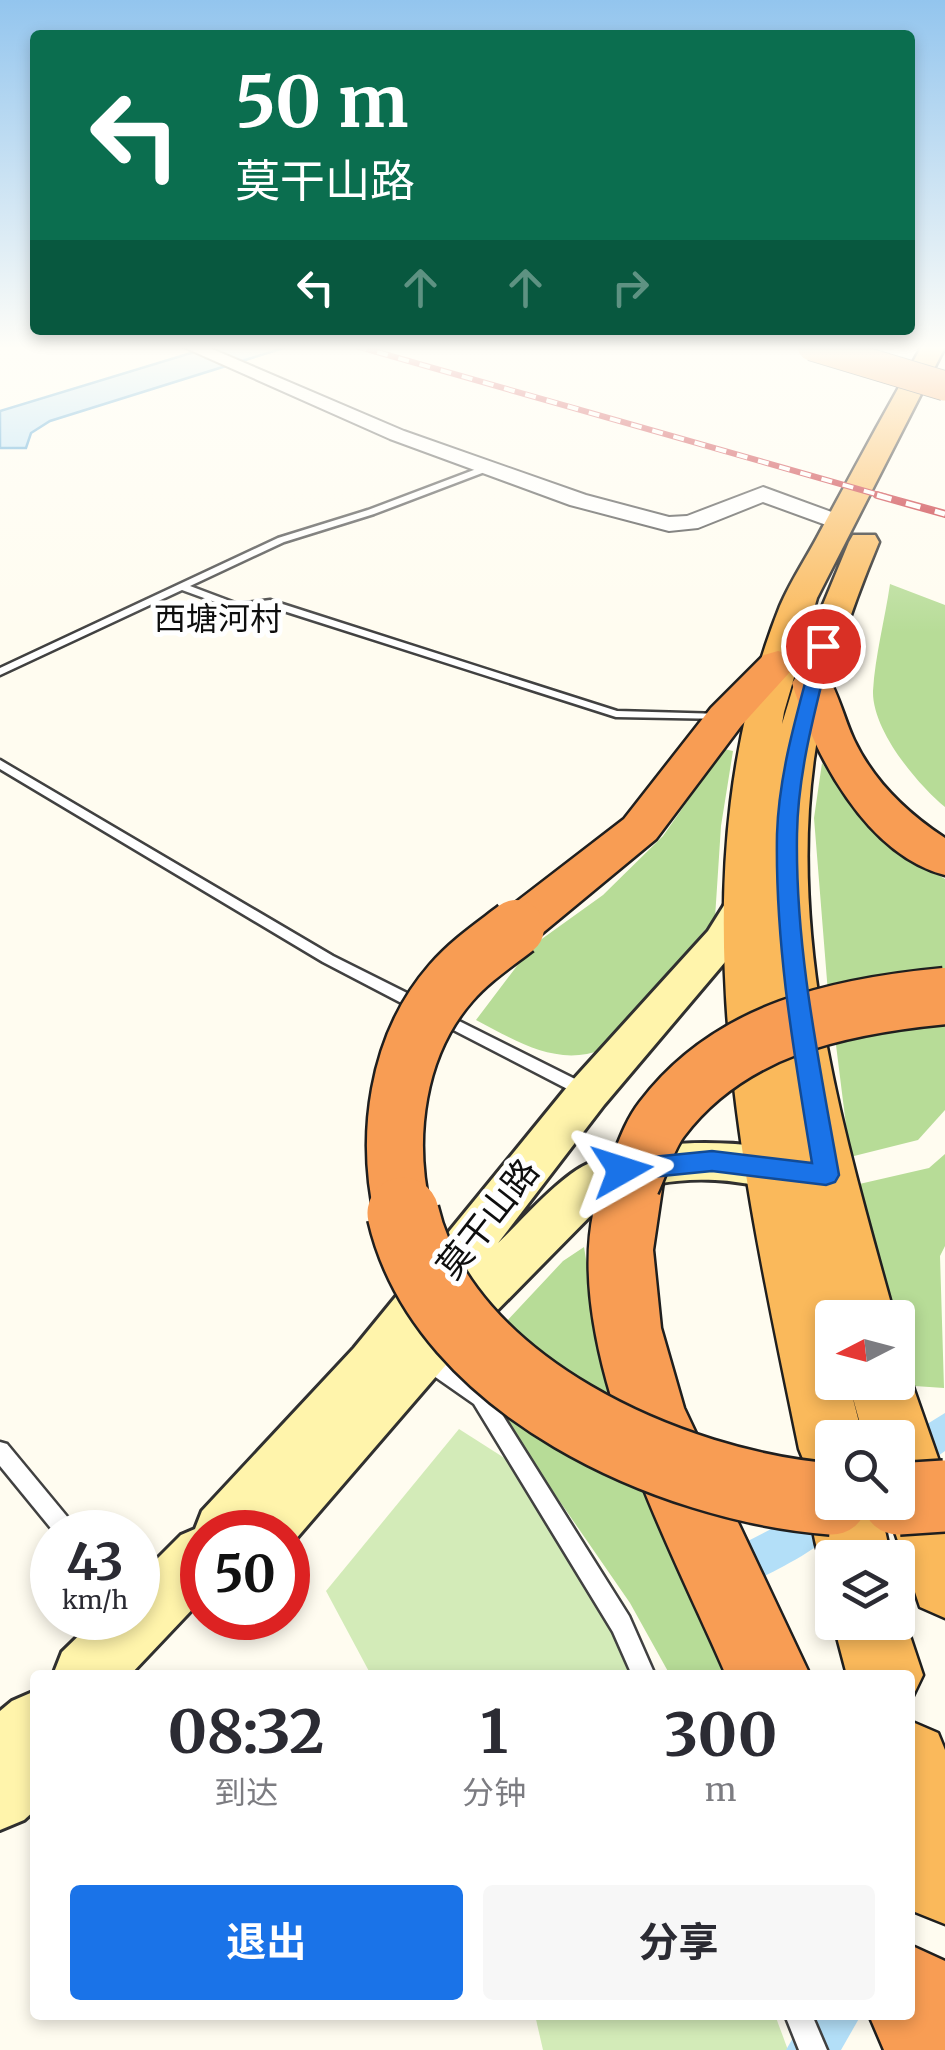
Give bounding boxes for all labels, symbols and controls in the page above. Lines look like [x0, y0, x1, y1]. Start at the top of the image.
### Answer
text: 50 m [235, 58, 408, 146]
icon: left [70, 70, 200, 200]
text: 莫干山路 [235, 153, 415, 209]
icon: left [288, 260, 343, 315]
icon: ahead [393, 260, 448, 315]
icon: ahead [498, 260, 553, 315]
icon: right [603, 260, 658, 315]
district label: 西塘河村 [154, 599, 282, 639]
pin [781, 604, 866, 689]
icon: arrive [796, 619, 851, 674]
position arrow [570, 1118, 674, 1222]
street label: 莫干山路 [428, 1150, 548, 1288]
north arrow [815, 1300, 915, 1400]
map controls [815, 1300, 915, 1640]
button: search [815, 1420, 915, 1520]
speed limit sign: 50 [180, 1510, 310, 1640]
text: 43 [66, 1531, 124, 1594]
button: layers [815, 1540, 915, 1640]
text: km/h [62, 1584, 128, 1616]
text: 08:32 [168, 1694, 325, 1769]
text: 1 [480, 1694, 508, 1769]
text: 300 [664, 1697, 777, 1772]
text: m [705, 1770, 737, 1810]
text: 到达 [214, 1773, 278, 1813]
text: 分钟 [462, 1773, 526, 1813]
button: 退出 [70, 1885, 463, 2000]
button: 分享 [483, 1885, 875, 2000]

